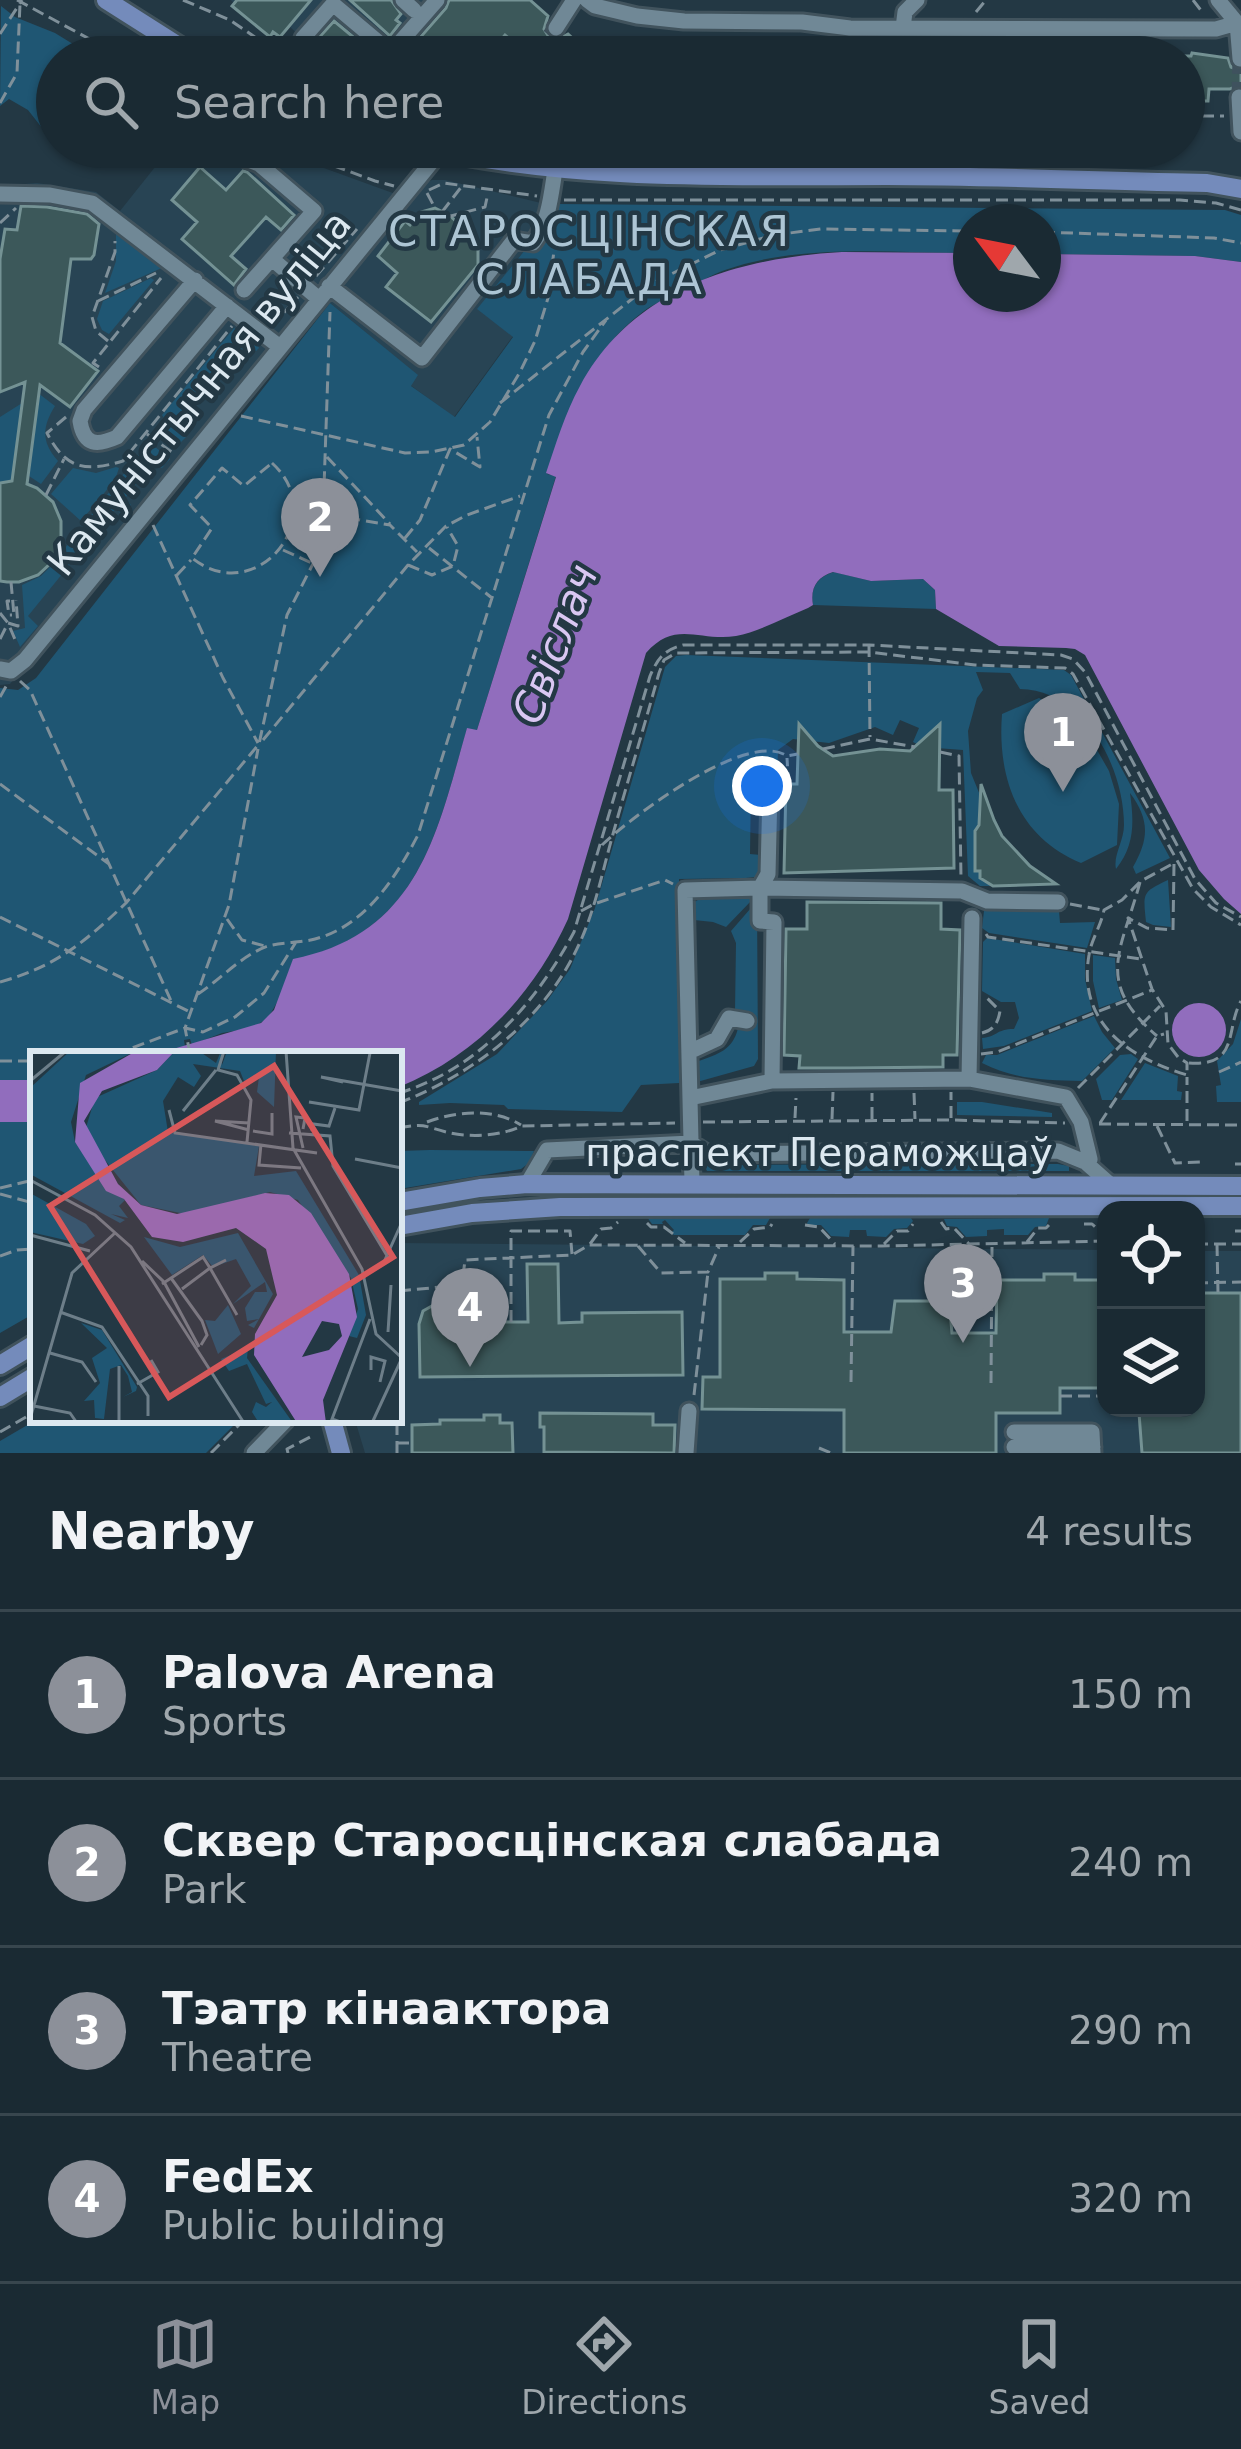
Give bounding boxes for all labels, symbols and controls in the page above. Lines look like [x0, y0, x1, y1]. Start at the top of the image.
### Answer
search box [36, 36, 1205, 168]
icon: search [78, 69, 144, 135]
text: Search here [174, 76, 444, 129]
street label: Камуністычная вуліца [38, 202, 360, 584]
north arrow [953, 204, 1061, 312]
district label: СТАРОСЦІНСКАЯ СЛАБАДА [388, 207, 792, 304]
pin: 2 [281, 478, 359, 577]
water label: Свіслач [502, 558, 608, 730]
pin: 1 [1024, 693, 1102, 792]
your location [732, 756, 792, 816]
inset map [30, 1051, 402, 1423]
street label: праспект Пераможцаў [585, 1130, 1053, 1175]
map controls [1097, 1201, 1205, 1417]
button: locate [1097, 1201, 1205, 1309]
pin: 3 [924, 1244, 1002, 1343]
pin: 4 [431, 1268, 509, 1367]
button: layers [1097, 1309, 1205, 1417]
text: Nearby [48, 1502, 255, 1561]
text: 4 results [1025, 1509, 1193, 1554]
text: Palova Arena [162, 1646, 496, 1699]
text: 1 [73, 1672, 101, 1717]
text: 150 m [1068, 1672, 1193, 1717]
text: Sports [162, 1699, 287, 1744]
text: Сквер Старосцінская слабада [162, 1814, 942, 1867]
text: 2 [73, 1840, 101, 1885]
text: 240 m [1068, 1840, 1193, 1885]
text: Park [162, 1867, 246, 1912]
text: Тэатр кінаактора [162, 1982, 612, 2035]
text: 3 [73, 2008, 101, 2053]
text: 290 m [1068, 2008, 1193, 2053]
text: Theatre [162, 2035, 313, 2080]
text: FedEx [162, 2150, 313, 2203]
text: 4 [73, 2176, 101, 2221]
text: 320 m [1068, 2176, 1193, 2221]
text: Public building [162, 2203, 446, 2248]
tab: Map [151, 2311, 220, 2422]
tab: Directions [521, 2311, 687, 2422]
tab: Saved [989, 2311, 1090, 2422]

